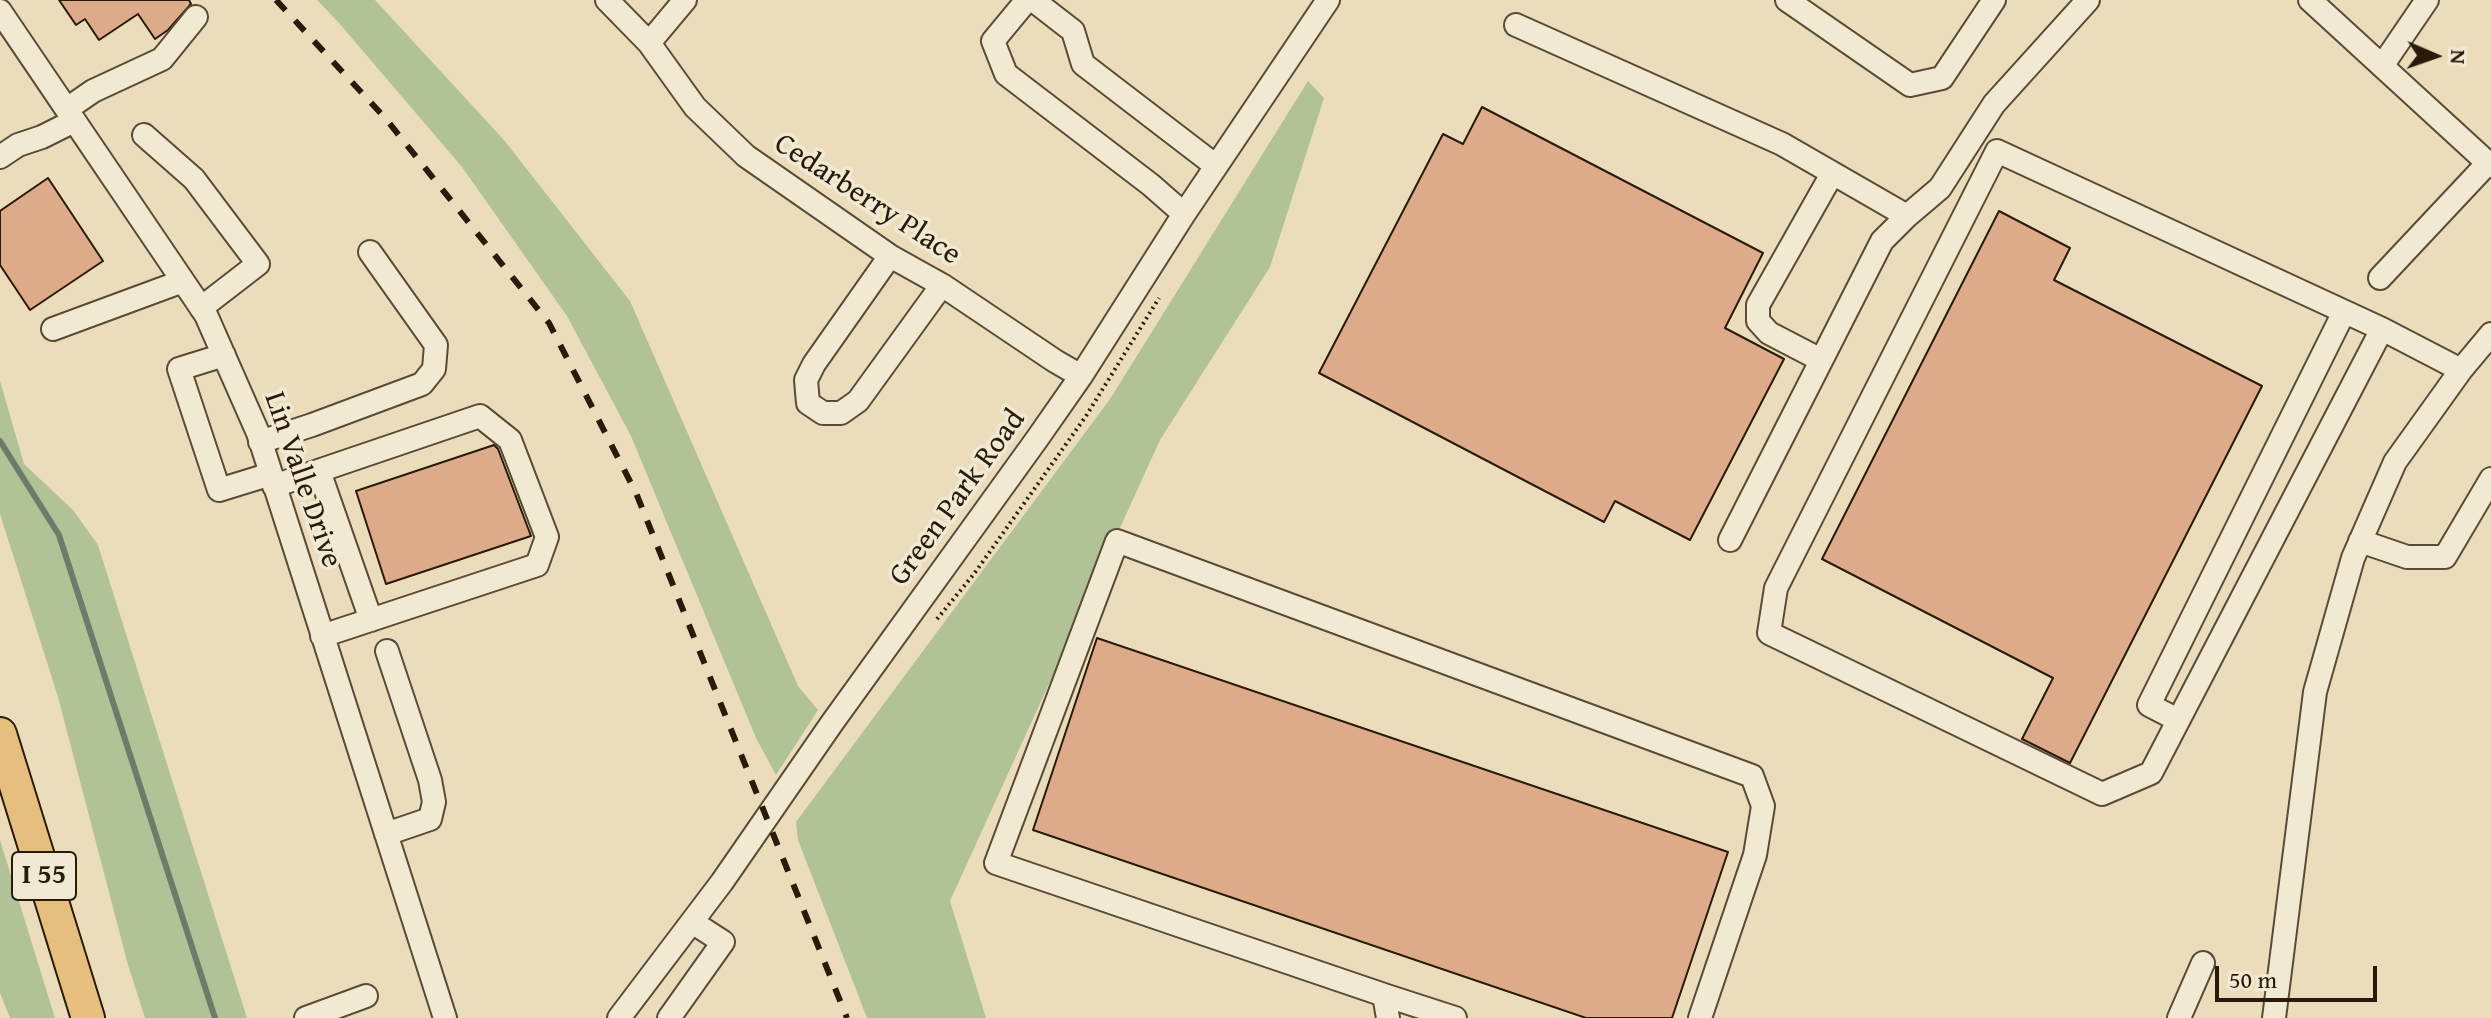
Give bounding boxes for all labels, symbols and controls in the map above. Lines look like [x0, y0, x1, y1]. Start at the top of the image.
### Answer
north arrow [2395, 16, 2475, 96]
text: N [2443, 49, 2475, 65]
street label: Cedarberry Place [767, 126, 967, 274]
street label: Lin Valle Drive [255, 387, 349, 573]
street label: Green Park Road [882, 403, 1034, 593]
road number: I 55 [12, 852, 76, 900]
scale bar [2219, 950, 2381, 1000]
text: 50 m [2229, 962, 2277, 997]

